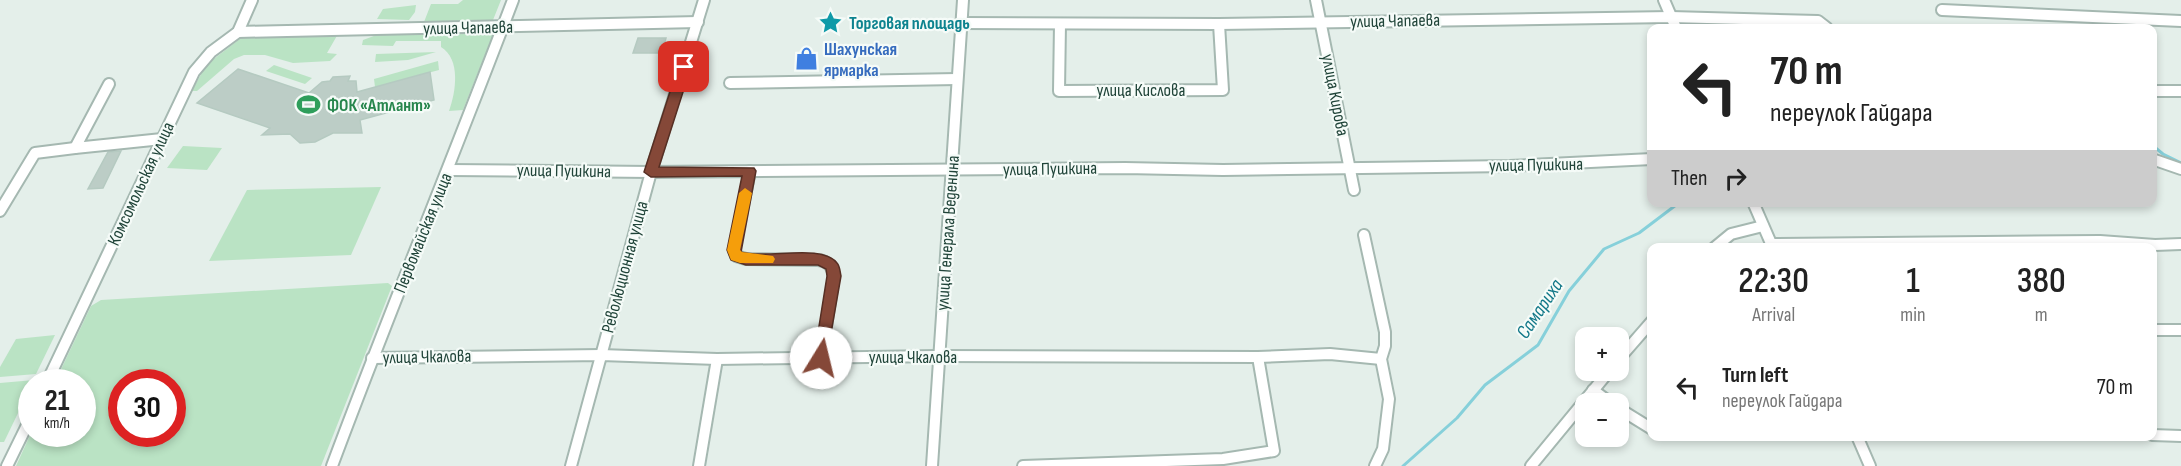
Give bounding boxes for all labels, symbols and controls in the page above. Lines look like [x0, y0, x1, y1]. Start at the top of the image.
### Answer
place icon: Торговая площадь [818, 10, 844, 36]
street label: улица Чапаева [1350, 10, 1440, 32]
place label: Торговая площадь [849, 13, 970, 34]
street label: улица Чапаева [423, 17, 513, 39]
place label: Шахунская ярмарка [824, 39, 897, 81]
pin [658, 41, 709, 92]
shop icon: Шахунская ярмарка [793, 46, 819, 72]
text: 70 m [1770, 46, 1843, 97]
icon: left [1671, 48, 1749, 126]
icon: arrive [667, 50, 700, 83]
street label: улица Кирова [1317, 52, 1353, 138]
street label: улица Кислова [1096, 80, 1186, 101]
sports icon: ФОК «Атлант» [296, 92, 322, 118]
place label: ФОК «Атлант» [327, 95, 431, 116]
text: переулок Гайдара [1770, 97, 1933, 129]
street label: Комсомольская улица [103, 119, 179, 249]
street label: улица Пушкина [1489, 154, 1583, 176]
street label: улица Генерала Веденина [932, 155, 964, 311]
street label: улица Пушкина [1003, 158, 1097, 180]
street label: улица Пушкина [517, 160, 611, 182]
icon: right [1719, 162, 1752, 195]
text: Then [1671, 165, 1707, 192]
street label: Первомайская улица [389, 170, 457, 296]
street label: Революционная улица [597, 199, 653, 335]
text: 22:30 [1738, 260, 1809, 303]
text: 1 [1906, 260, 1920, 303]
text: 380 [2017, 260, 2066, 303]
water label: Самариха [1511, 275, 1569, 343]
text: Arrival [1752, 303, 1795, 327]
text: min [1900, 303, 1925, 327]
text: m [2035, 303, 2048, 327]
position arrow [789, 326, 853, 390]
map controls [1575, 327, 1629, 447]
button: + [1575, 327, 1629, 381]
street label: улица Чкалова [383, 346, 472, 368]
street label: улица Чкалова [869, 347, 957, 368]
text: Turn left [1722, 362, 1788, 389]
speed limit sign: 30 [108, 369, 186, 447]
icon: left [1671, 371, 1704, 404]
text: 70 m [2097, 374, 2133, 401]
text: 21 [45, 383, 69, 419]
text: переулок Гайдара [1722, 389, 1843, 413]
button: − [1575, 393, 1629, 447]
text: km/h [44, 414, 70, 433]

